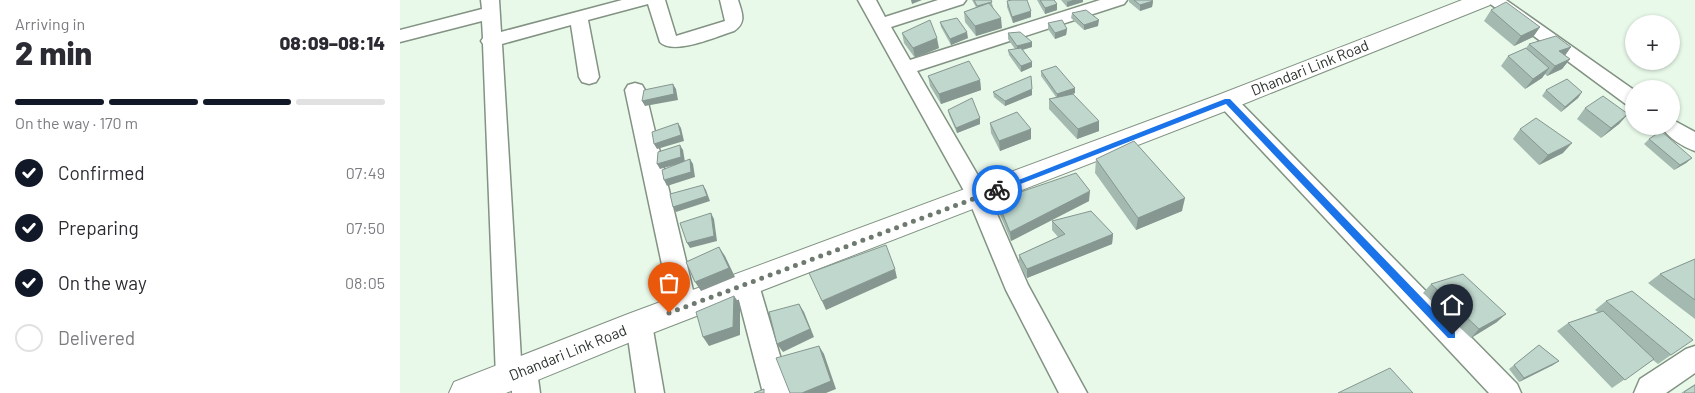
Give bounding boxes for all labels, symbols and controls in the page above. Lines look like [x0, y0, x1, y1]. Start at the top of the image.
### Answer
text: Arriving in [15, 14, 85, 33]
map controls [1625, 15, 1680, 135]
button: + [1625, 15, 1680, 70]
text: 08:09–08:14 [279, 31, 385, 54]
text: 2 min [15, 33, 92, 71]
street label: Dhandari Link Road [1248, 35, 1371, 99]
button: − [1625, 80, 1680, 135]
text: On the way · 170 m [15, 113, 138, 132]
icon: check [15, 159, 43, 187]
text: Confirmed [58, 161, 145, 184]
text: 07:49 [346, 163, 385, 182]
courier [972, 165, 1022, 215]
icon: bike [983, 176, 1011, 204]
icon: check [15, 214, 43, 242]
text: Preparing [58, 216, 139, 239]
text: 07:50 [346, 218, 385, 237]
pin [648, 262, 690, 313]
icon: check [15, 269, 43, 297]
icon: bag [655, 269, 683, 297]
text: On the way [58, 271, 147, 294]
text: 08:05 [345, 273, 385, 292]
pin [1431, 284, 1473, 335]
icon: home [1438, 291, 1466, 319]
street label: Dhandari Link Road [506, 320, 629, 384]
text: Delivered [58, 326, 135, 349]

